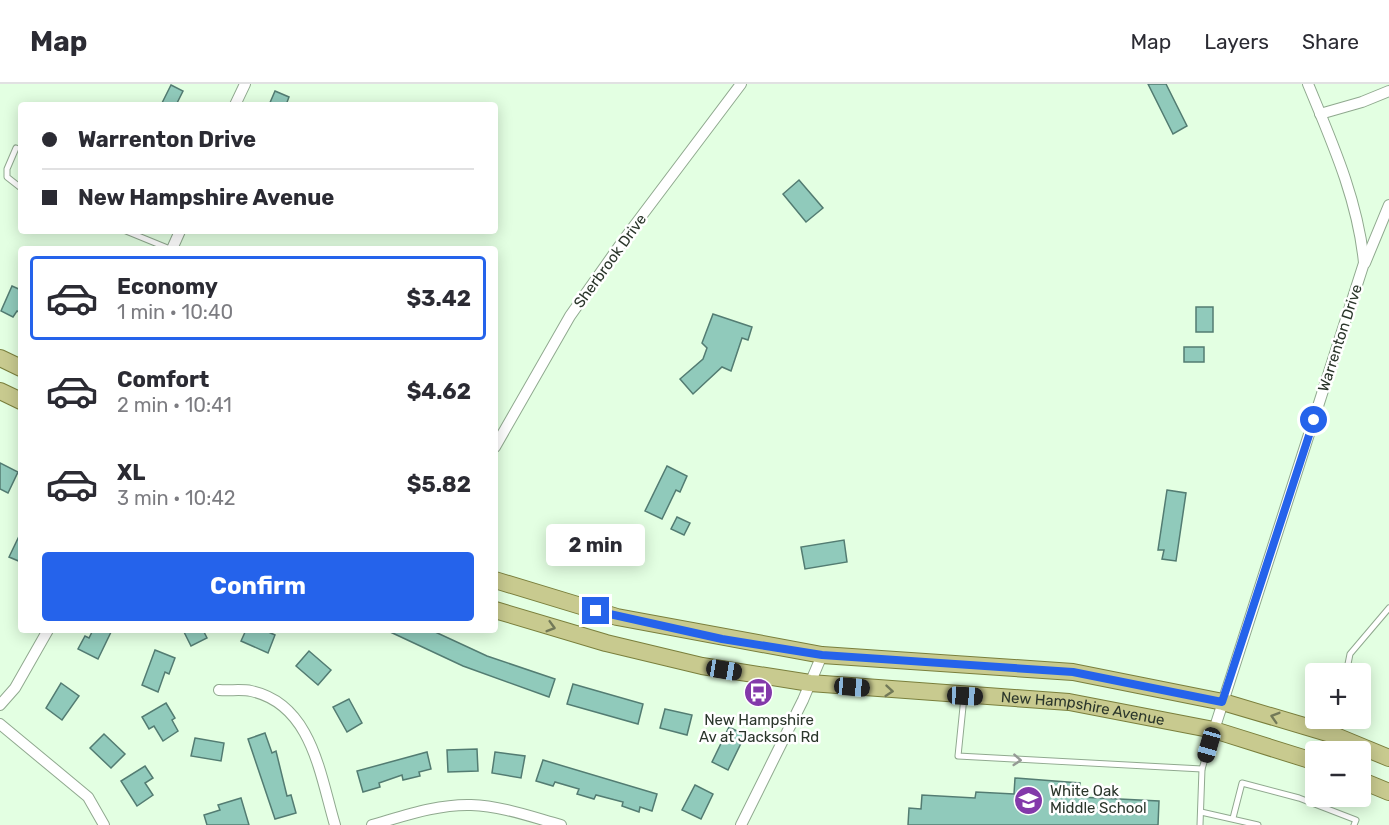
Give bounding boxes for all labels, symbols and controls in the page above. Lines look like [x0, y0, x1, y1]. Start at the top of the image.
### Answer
text: Map [30, 25, 87, 58]
text: Map [1130, 29, 1171, 54]
text: Layers [1204, 29, 1269, 54]
text: Share [1302, 29, 1359, 54]
text: Warrenton Drive [78, 126, 256, 153]
text: New Hampshire Avenue [78, 184, 334, 211]
street label: Sherbrook Drive [570, 211, 650, 311]
icon: car [45, 271, 99, 325]
text: Economy [117, 273, 218, 300]
street label: Warrenton Drive [1314, 282, 1366, 394]
text: $3.42 [406, 285, 471, 312]
text: 1 min · 10:40 [117, 300, 233, 324]
icon: car [45, 364, 99, 418]
text: Comfort [117, 366, 209, 393]
text: $4.62 [407, 378, 471, 405]
text: 2 min · 10:41 [117, 393, 232, 417]
route start [1300, 406, 1327, 433]
icon: car [45, 457, 99, 511]
text: XL [117, 459, 145, 486]
text: $5.82 [407, 471, 471, 498]
text: 3 min · 10:42 [117, 486, 236, 510]
callout: 2 min [546, 524, 646, 566]
text: 2 min [568, 533, 623, 557]
button: Confirm [42, 552, 474, 621]
route end [582, 597, 609, 624]
one-way arrow [545, 620, 556, 632]
car [705, 658, 743, 682]
map controls [1305, 663, 1371, 807]
button: + [1305, 663, 1371, 729]
car [833, 676, 871, 698]
bus stop icon: New Hampshire Av at Jackson Rd [743, 677, 775, 709]
one-way arrow [885, 684, 894, 697]
car [947, 686, 983, 706]
street label: New Hampshire Avenue [1000, 688, 1166, 729]
place label: New Hampshire Av at Jackson Rd [699, 711, 819, 746]
one-way arrow [1270, 712, 1280, 725]
car [1195, 725, 1223, 765]
button: − [1305, 741, 1371, 807]
one-way arrow [1012, 753, 1021, 766]
place label: White Oak Middle School [1050, 782, 1147, 817]
school or university icon: White Oak Middle School [1013, 784, 1045, 816]

